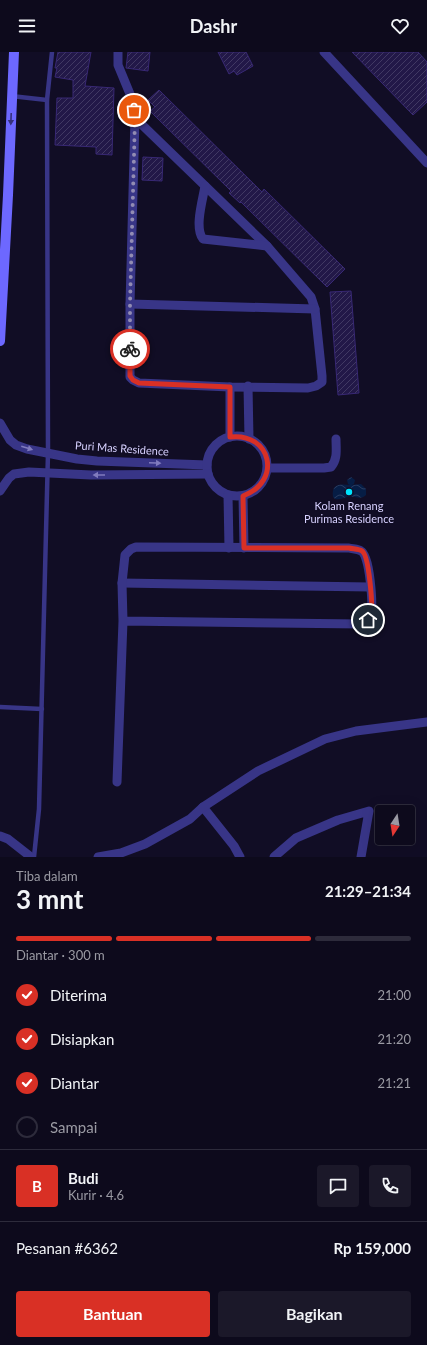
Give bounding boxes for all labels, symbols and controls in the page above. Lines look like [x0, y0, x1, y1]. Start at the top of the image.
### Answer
icon: menu [16, 15, 38, 37]
text: Dashr [190, 15, 237, 37]
icon: heart [389, 15, 411, 37]
pin [117, 93, 151, 127]
icon: bag [123, 99, 145, 121]
one-way arrow [7, 113, 14, 125]
courier [110, 329, 150, 369]
icon: bike [119, 338, 141, 360]
street label: Puri Mas Residence [75, 438, 170, 458]
one-way arrow [21, 445, 33, 451]
one-way arrow [149, 460, 162, 466]
one-way arrow [92, 472, 105, 478]
marker: Kolam Renang Purimas Residence [344, 487, 354, 497]
place label: Kolam Renang Purimas Residence [304, 499, 394, 525]
pin [351, 603, 385, 637]
icon: home [357, 609, 379, 631]
north arrow [375, 805, 415, 845]
map controls [375, 805, 415, 845]
text: Tiba dalam [16, 868, 78, 884]
text: 21:29–21:34 [325, 882, 411, 900]
text: 3 mnt [16, 883, 83, 915]
text: Diantar · 300 m [16, 947, 105, 963]
icon: check [16, 984, 38, 1006]
text: Diterima [50, 986, 107, 1004]
text: 21:00 [378, 987, 411, 1003]
icon: check [16, 1028, 38, 1050]
text: Disiapkan [50, 1030, 114, 1048]
text: 21:20 [378, 1031, 411, 1047]
icon: check [16, 1072, 38, 1094]
text: Diantar [50, 1074, 99, 1092]
text: 21:21 [378, 1075, 411, 1091]
text: Sampai [50, 1118, 97, 1136]
button: chat [317, 1165, 359, 1207]
button: phone [369, 1165, 411, 1207]
text: Budi [68, 1169, 99, 1187]
text: B [32, 1177, 42, 1195]
text: Kurir · 4.6 [68, 1187, 124, 1203]
text: Pesanan #6362 [16, 1239, 118, 1257]
text: Rp 159,000 [334, 1239, 411, 1257]
button: Bantuan [16, 1291, 210, 1337]
button: Bagikan [218, 1291, 411, 1337]

